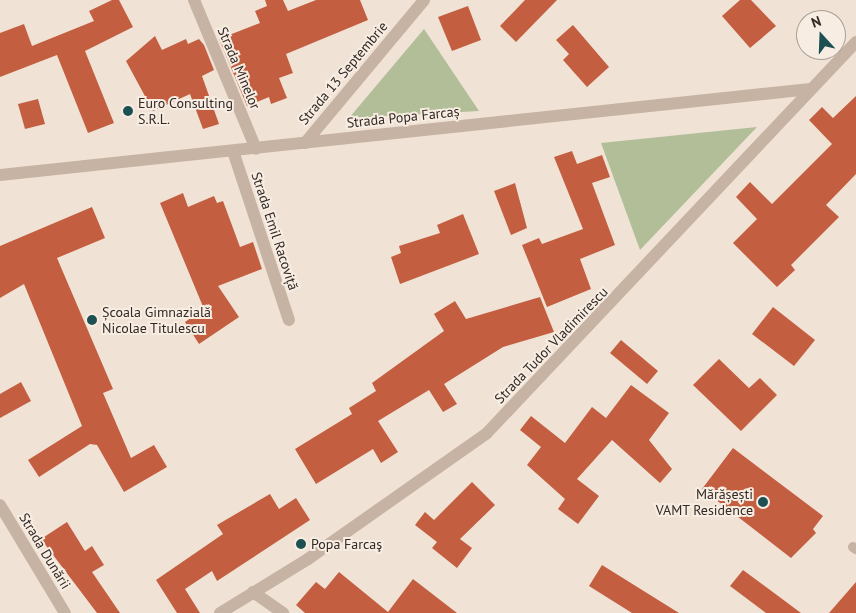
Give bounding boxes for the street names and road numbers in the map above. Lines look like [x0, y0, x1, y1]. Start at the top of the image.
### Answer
street label: Strada 13 Septembrie [295, 18, 391, 128]
street label: Strada Minelor [214, 24, 264, 112]
street label: Strada Popa Farcaș [346, 103, 460, 131]
street label: Strada Emil Racoviță [248, 170, 302, 292]
street label: Strada Tudor Vladimirescu [491, 283, 611, 407]
street label: Strada Dunării [16, 510, 74, 592]

